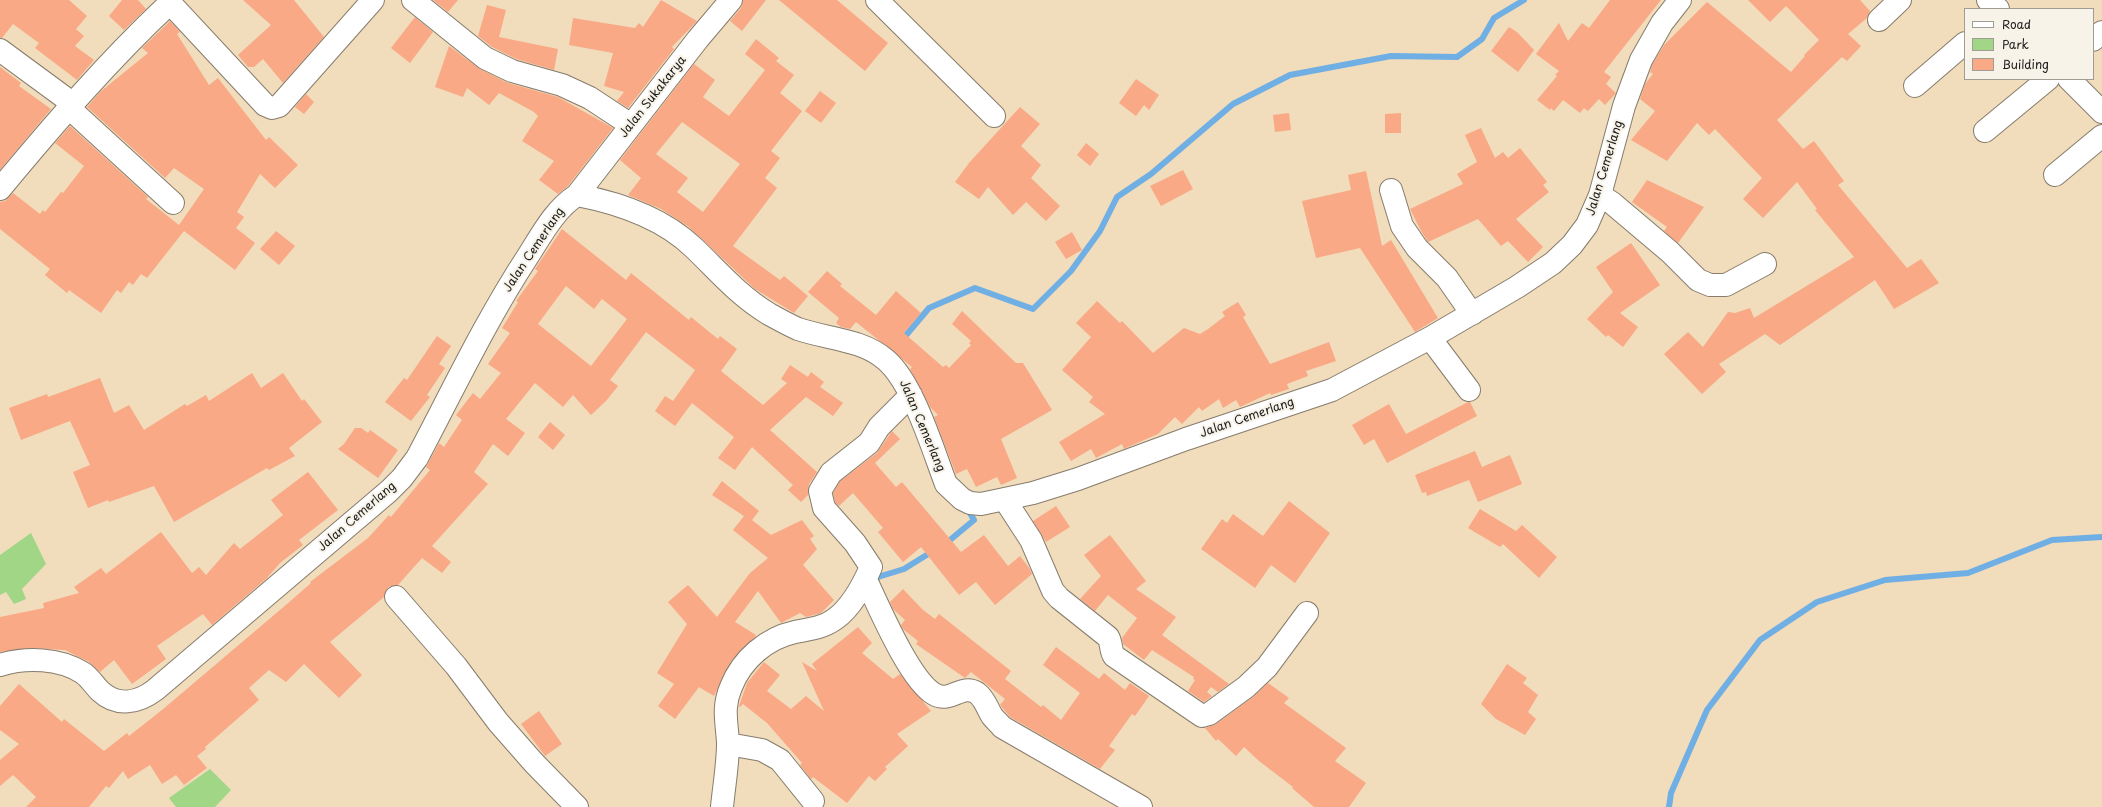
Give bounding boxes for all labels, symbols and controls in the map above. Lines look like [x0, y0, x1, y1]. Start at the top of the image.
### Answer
legend [1964, 8, 2094, 80]
text: Road [2002, 15, 2031, 33]
text: Park [2002, 35, 2029, 53]
street label: Jalan Sukakarya [617, 53, 689, 141]
text: Building [2002, 55, 2049, 73]
street label: Jalan Cemerlang [1584, 119, 1626, 217]
street label: Jalan Cemerlang [500, 205, 568, 295]
street label: Jalan Cemerlang [896, 378, 948, 474]
street label: Jalan Cemerlang [1198, 395, 1296, 441]
street label: Jalan Cemerlang [315, 479, 399, 555]

